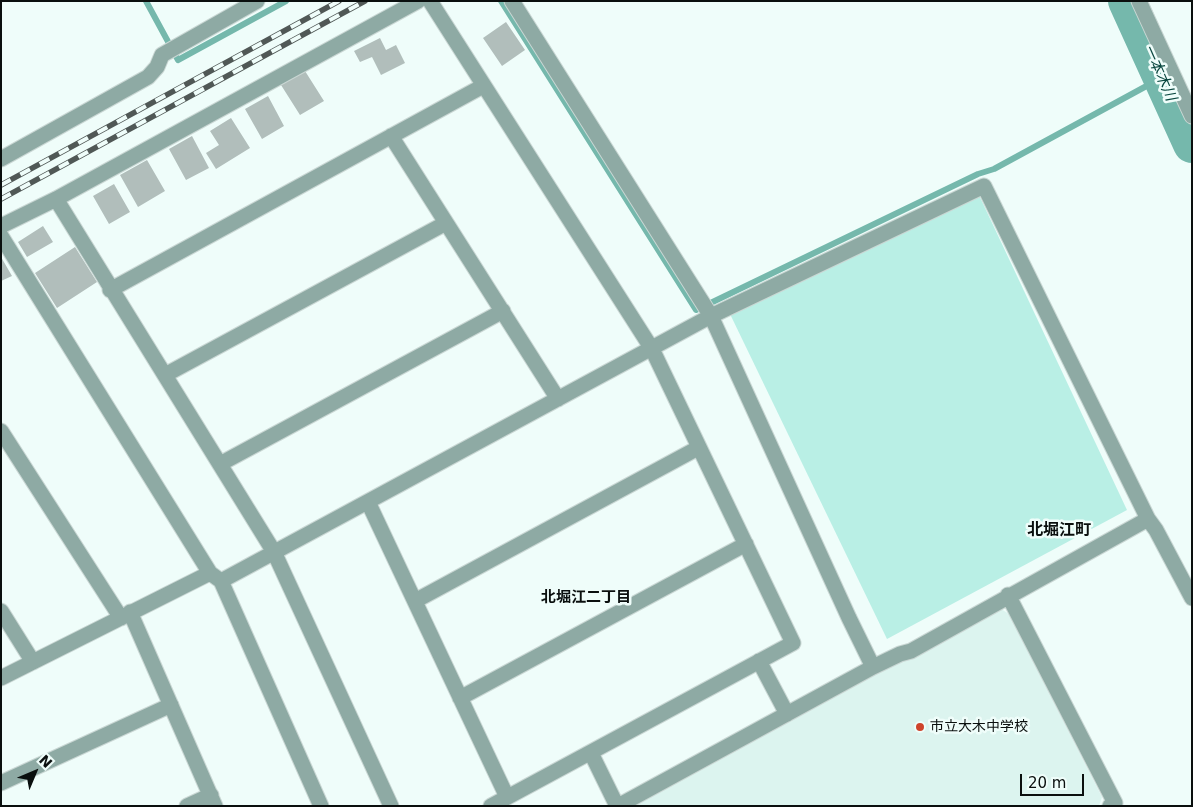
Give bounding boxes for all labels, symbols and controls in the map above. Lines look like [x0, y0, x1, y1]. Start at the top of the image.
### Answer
water label: 一本木川 [1139, 42, 1179, 104]
district label: 北堀江町 [1027, 521, 1091, 541]
district label: 北堀江二丁目 [541, 589, 631, 607]
place label: 市立大木中学校 [930, 719, 1028, 735]
marker: 市立大木中学校 [914, 721, 926, 733]
north arrow [10, 747, 60, 797]
text: N [36, 752, 55, 771]
scale bar [1023, 764, 1087, 796]
text: 20 m [1028, 774, 1066, 792]

